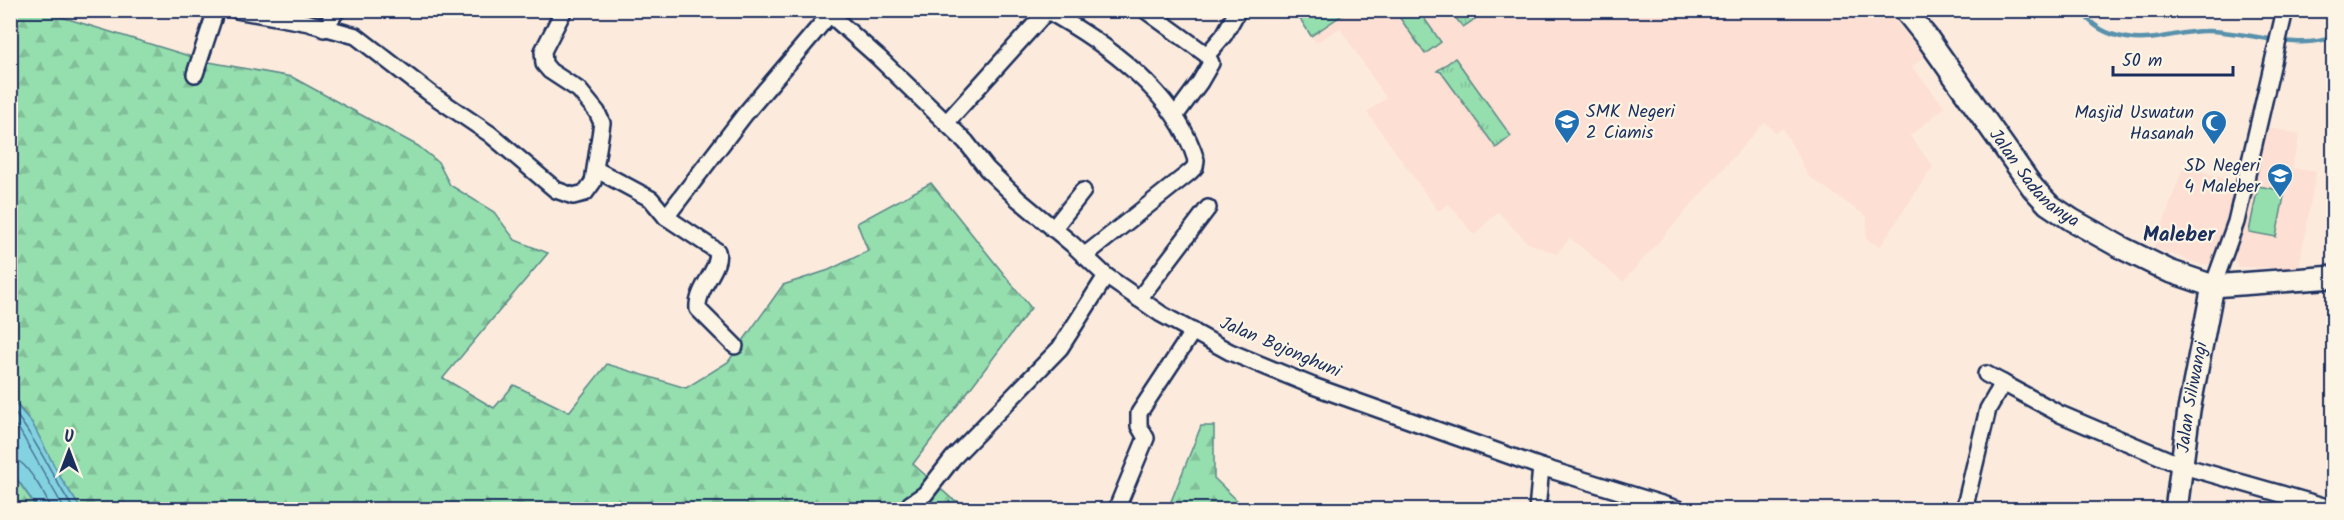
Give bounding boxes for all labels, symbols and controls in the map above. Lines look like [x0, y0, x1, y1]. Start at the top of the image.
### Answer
scale bar [2113, 39, 2233, 77]
text: 50 m [2122, 47, 2162, 76]
place label: SMK Negeri 2 Ciamis [1586, 98, 1676, 148]
place label: Masjid Uswatun Hasanah [2074, 99, 2194, 149]
school or university icon: SMK Negeri 2 Ciamis [1552, 107, 1582, 145]
mosque icon: Masjid Uswatun Hasanah [2199, 108, 2229, 146]
street label: Jalan Sadananya [1981, 123, 2085, 236]
place label: SD Negeri 4 Maleber [2184, 152, 2261, 202]
school or university icon: SD Negeri 4 Maleber [2265, 161, 2295, 199]
district label: Maleber [2143, 219, 2216, 252]
street label: Jalan Bojonghuni [1215, 309, 1346, 387]
street label: Jalan Siliwangi [2169, 339, 2217, 454]
north arrow [39, 421, 99, 481]
text: U [64, 425, 74, 450]

